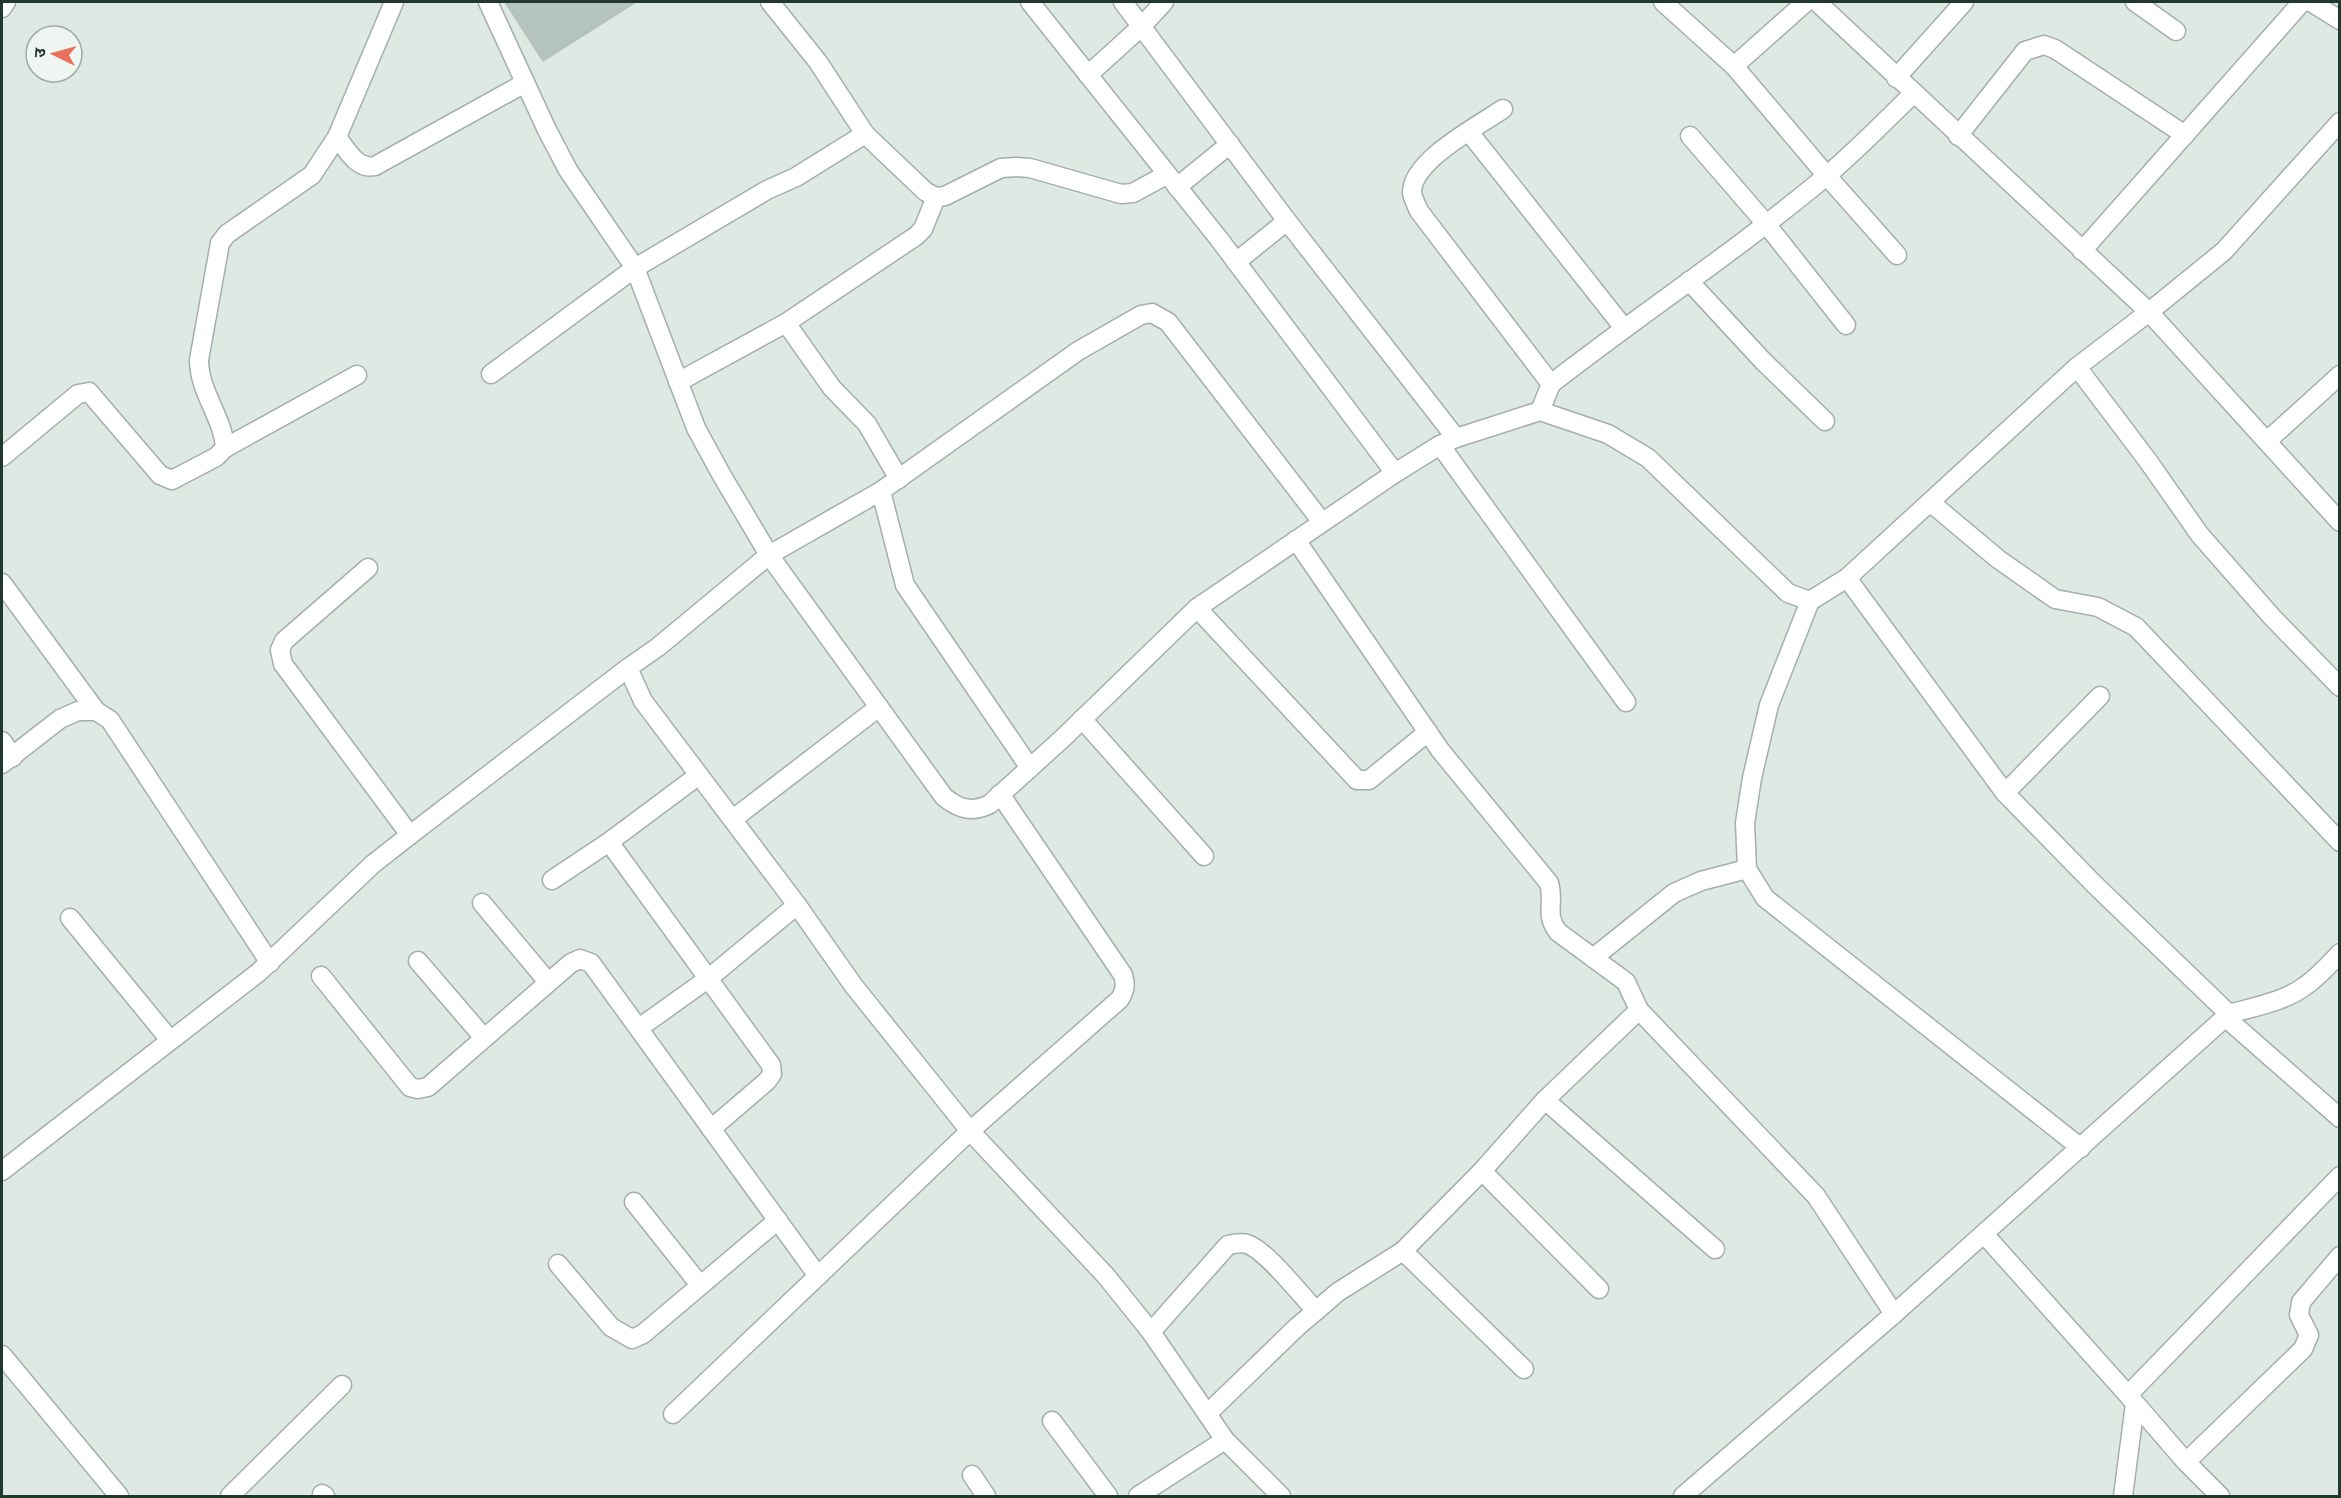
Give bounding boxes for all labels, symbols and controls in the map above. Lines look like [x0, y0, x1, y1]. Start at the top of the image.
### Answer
north arrow [24, 24, 84, 84]
text: उ [29, 47, 49, 58]

